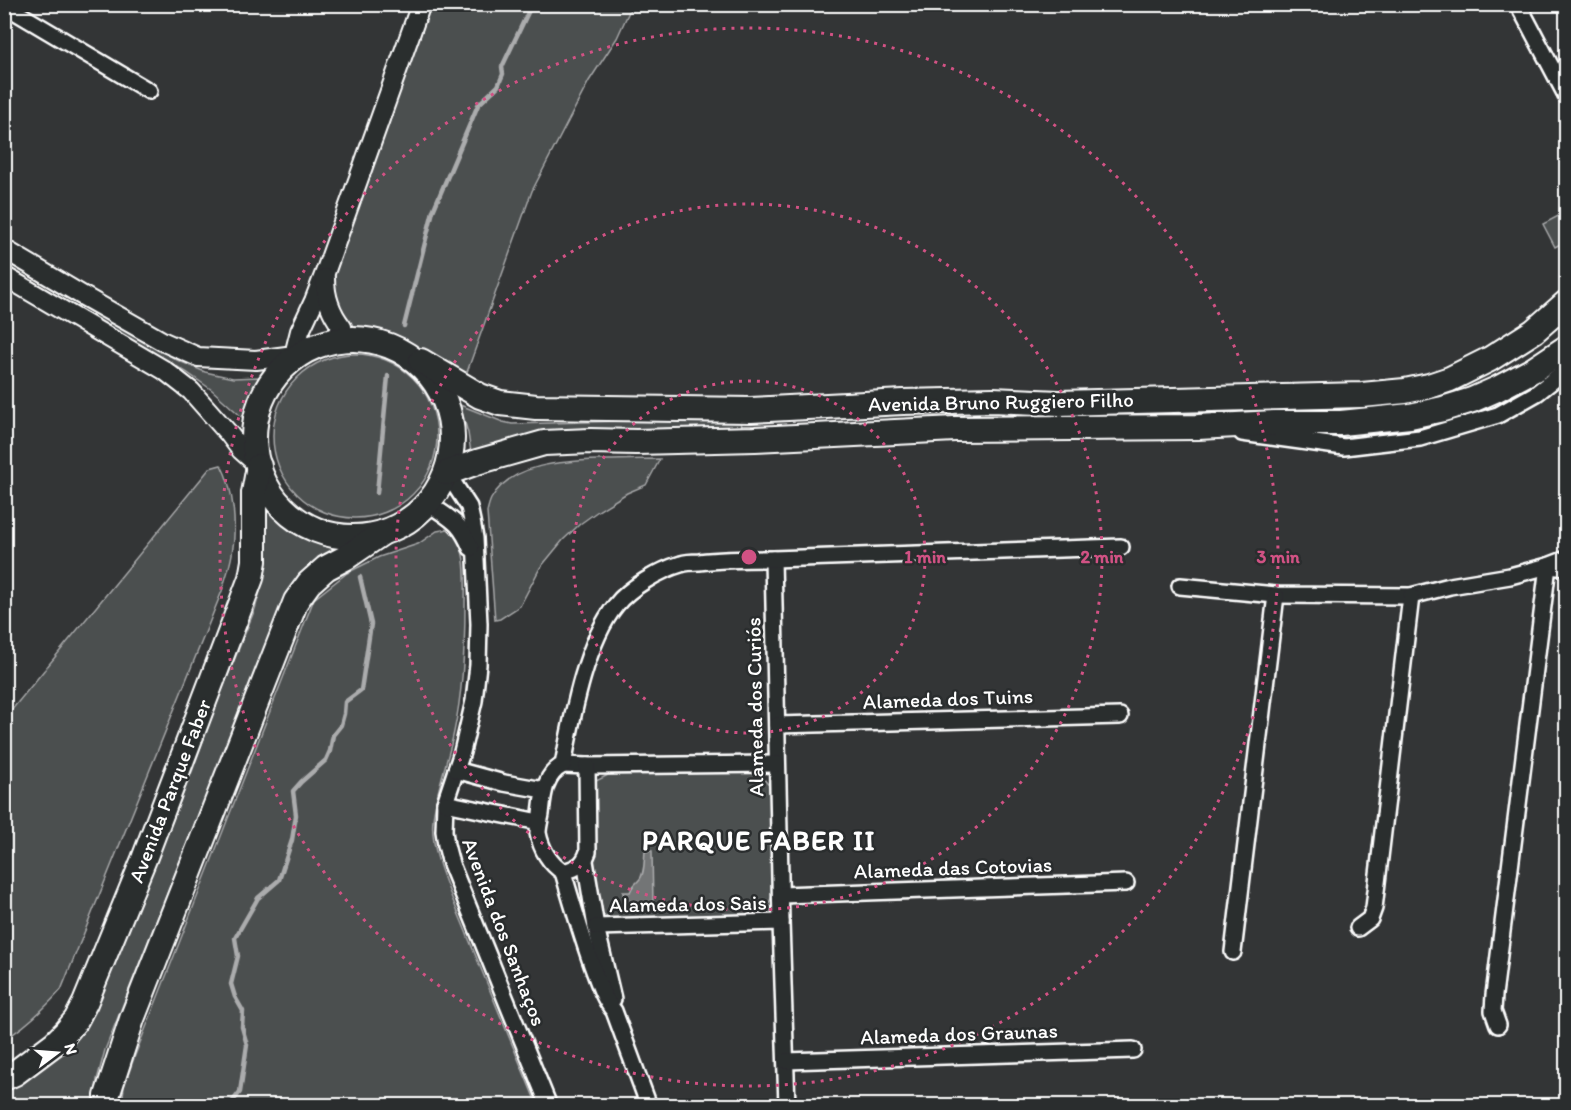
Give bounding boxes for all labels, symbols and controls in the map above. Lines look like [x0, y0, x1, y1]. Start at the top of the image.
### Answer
street label: Avenida Bruno Ruggiero Filho [868, 387, 1134, 416]
text: 1 min [904, 546, 946, 568]
text: 2 min [1081, 546, 1124, 568]
text: 3 min [1256, 546, 1300, 568]
centre of rings [739, 547, 759, 567]
street label: Alameda dos Curiós [740, 617, 769, 797]
street label: Alameda dos Tuins [862, 683, 1034, 714]
street label: Avenida Parque Faber [123, 695, 216, 886]
district label: PARQUE FABER II [642, 824, 876, 857]
street label: Avenida dos Sanhaços [457, 834, 552, 1029]
street label: Alameda das Cotovias [853, 852, 1053, 883]
street label: Alameda dos Sais [609, 890, 767, 917]
street label: Alameda dos Graunas [860, 1018, 1058, 1049]
north arrow [27, 1023, 87, 1083]
text: N [60, 1041, 82, 1057]

